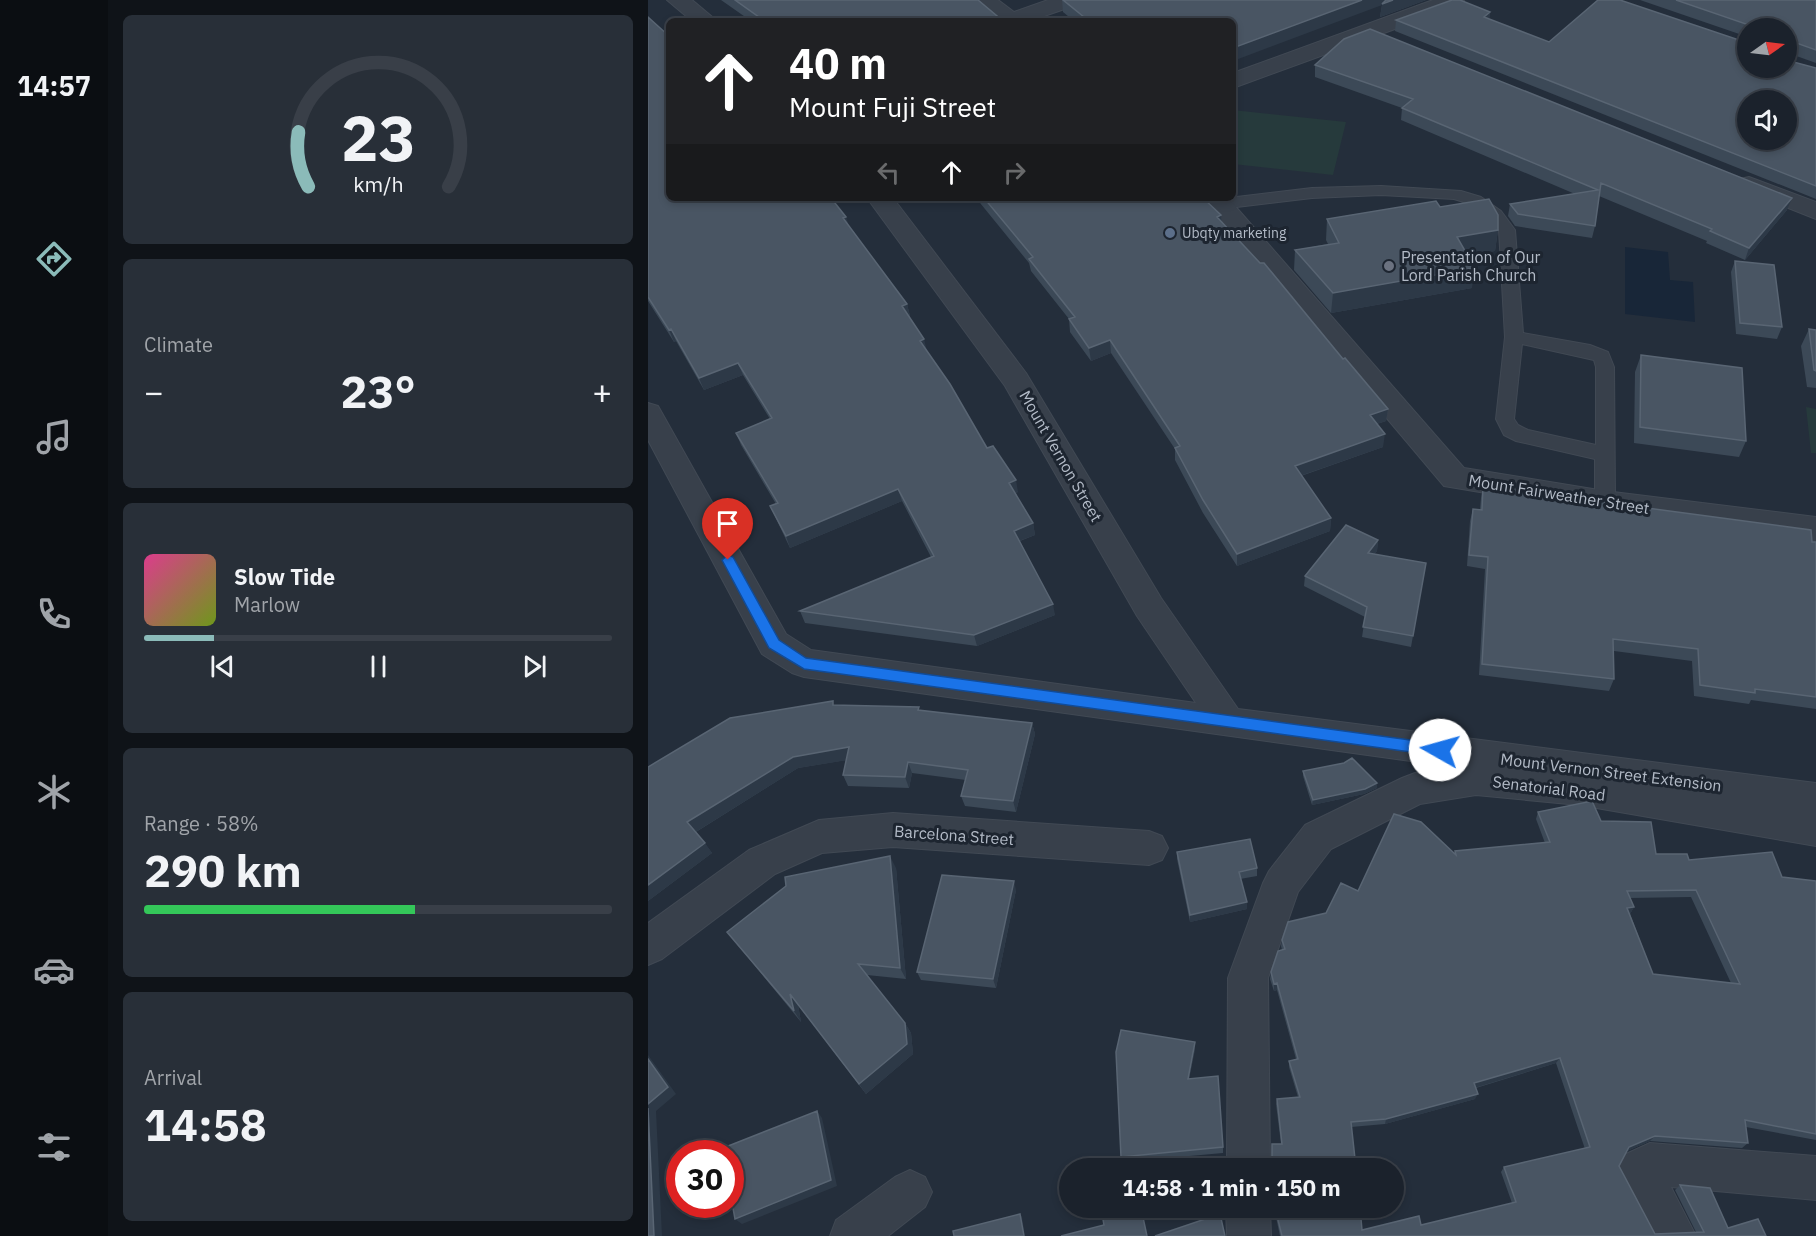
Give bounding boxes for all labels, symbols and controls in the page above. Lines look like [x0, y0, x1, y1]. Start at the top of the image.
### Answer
north arrow [1737, 18, 1797, 78]
map controls [1737, 18, 1797, 150]
text: 40 m [789, 36, 887, 91]
icon: ahead [690, 42, 768, 120]
text: 14:57 [17, 68, 91, 103]
text: Mount Fuji Street [789, 89, 996, 124]
button: sound [1737, 90, 1797, 150]
text: 23 [341, 97, 415, 178]
icon: left [872, 156, 905, 189]
icon: ahead [935, 156, 968, 189]
icon: right [998, 156, 1031, 189]
text: km/h [353, 170, 403, 198]
place label: Ubqty marketing [1182, 224, 1287, 242]
marker: Ubqty marketing [1163, 226, 1177, 240]
icon: directions [33, 238, 75, 280]
place label: Presentation of Our Lord Parish Church [1401, 247, 1541, 285]
marker: Presentation of Our Lord Parish Church [1382, 259, 1396, 273]
text: Climate [144, 331, 213, 358]
text: 23° [340, 362, 416, 420]
text: − [144, 370, 164, 413]
text: + [592, 370, 612, 413]
street label: Mount Vernon Street [1015, 387, 1107, 525]
icon: music [33, 416, 75, 458]
street label: Mount Fairweather Street [1467, 470, 1651, 518]
pin [702, 498, 753, 560]
icon: arrive [711, 507, 744, 540]
text: Slow Tide [234, 562, 335, 591]
text: Marlow [234, 591, 300, 618]
icon: phone [33, 593, 75, 635]
icon: previous [206, 650, 239, 683]
icon: pause [362, 650, 395, 683]
icon: next [518, 650, 551, 683]
position arrow [1408, 718, 1472, 782]
street label: Mount Vernon Street Extension [1499, 749, 1723, 795]
icon: climate [33, 771, 75, 813]
street label: Senatorial Road [1491, 771, 1607, 805]
text: Range · 58% [144, 810, 259, 837]
street label: Barcelona Street [893, 821, 1015, 849]
text: 290 km [144, 841, 302, 899]
icon: car [33, 949, 75, 991]
text: Arrival [144, 1064, 202, 1091]
text: 14:58 [144, 1095, 267, 1153]
icon: filters [33, 1126, 75, 1168]
speed limit sign: 30 [666, 1140, 744, 1218]
text: 14:58 · 1 min · 150 m [1122, 1173, 1341, 1202]

